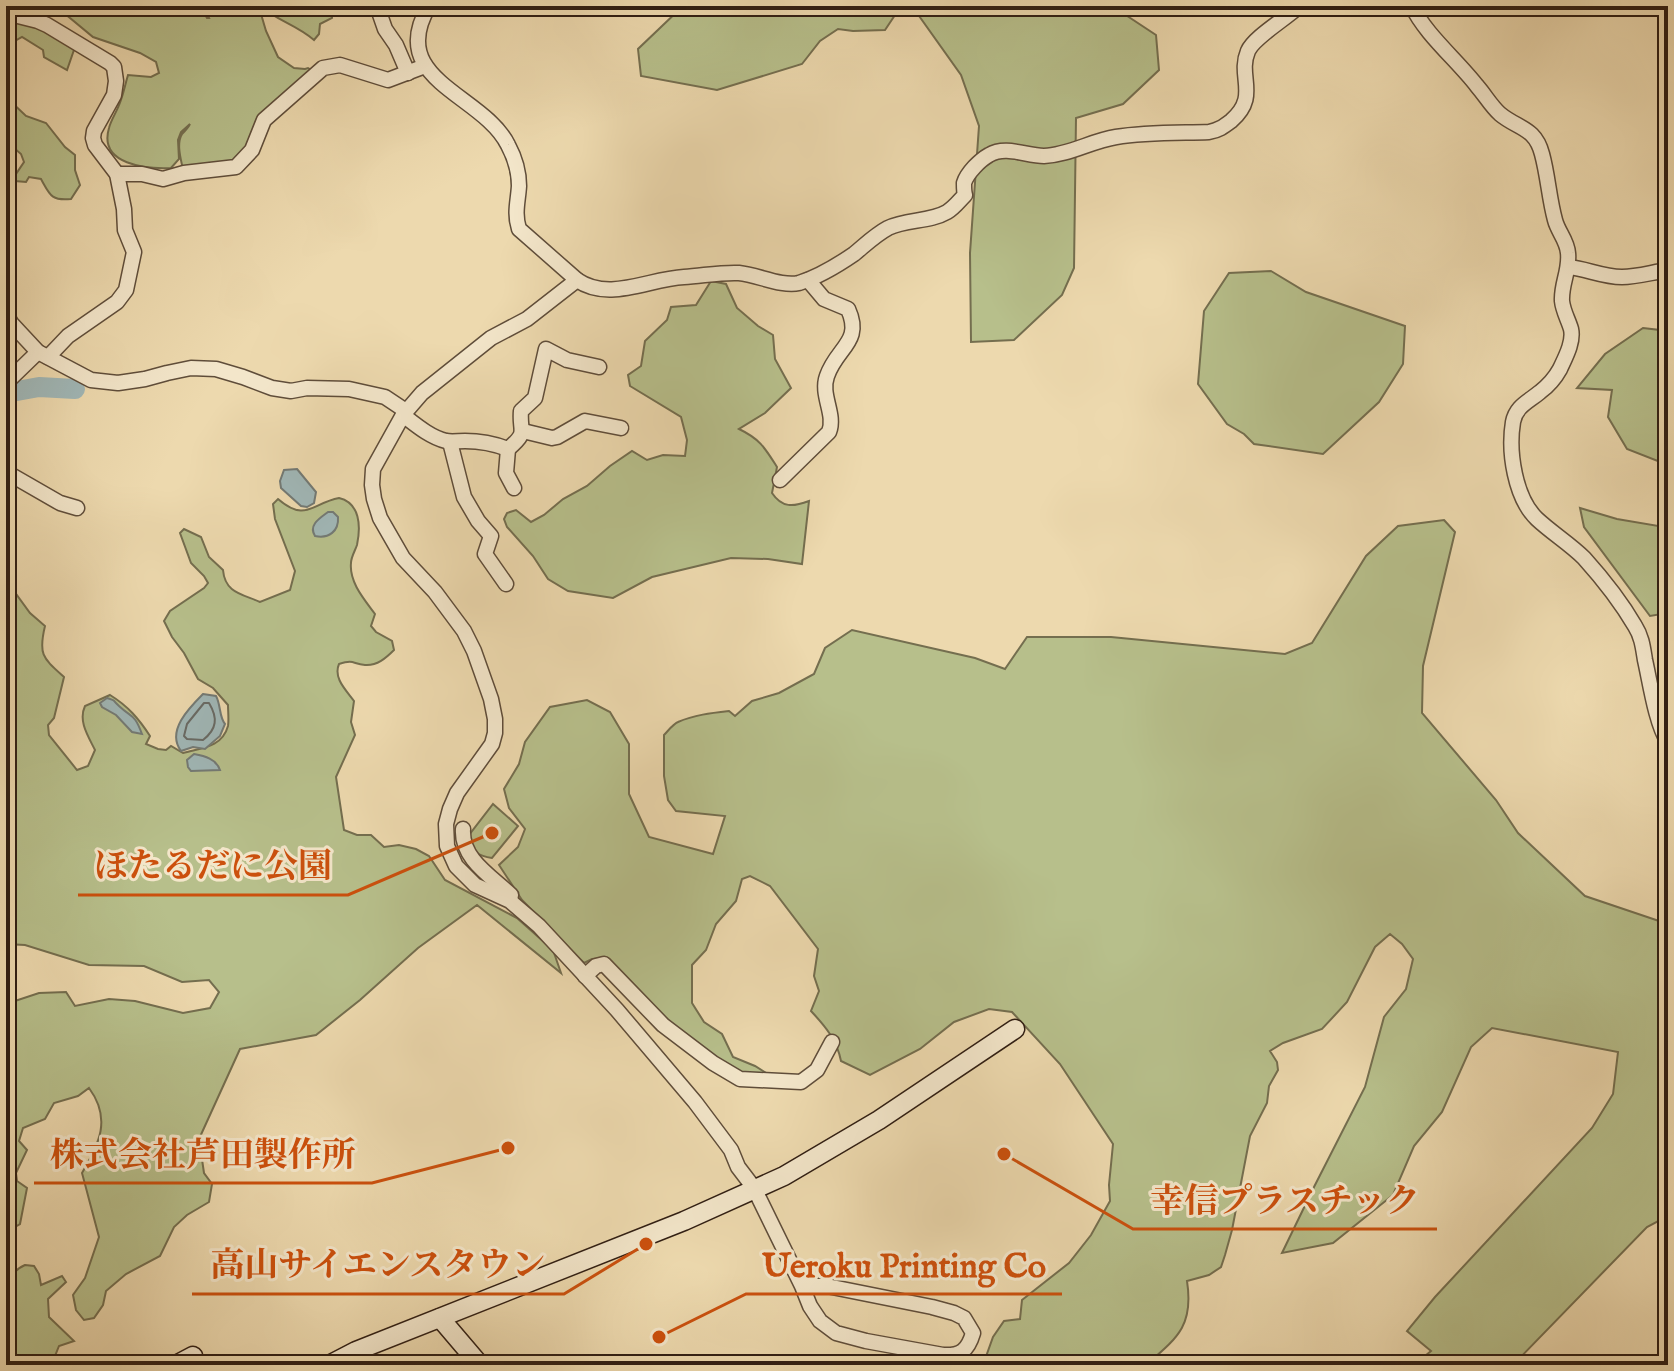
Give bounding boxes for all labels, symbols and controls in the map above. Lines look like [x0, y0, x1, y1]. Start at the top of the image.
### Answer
callout: ほたるだに公園 [78, 837, 348, 895]
text: ほたるだに公園 [94, 846, 332, 889]
callout: 株式会社芦田製作所 [34, 1125, 372, 1183]
text: 株式会社芦田製作所 [50, 1135, 356, 1178]
callout: 幸信プラスチック [1133, 1171, 1437, 1229]
text: 幸信プラスチック [1150, 1181, 1420, 1224]
callout: 高山サイエンスタウン [192, 1236, 564, 1294]
callout: Ueroku Printing Co [746, 1236, 1062, 1294]
text: 高山サイエンスタウン [210, 1245, 546, 1288]
text: Ueroku Printing Co [762, 1246, 1046, 1289]

